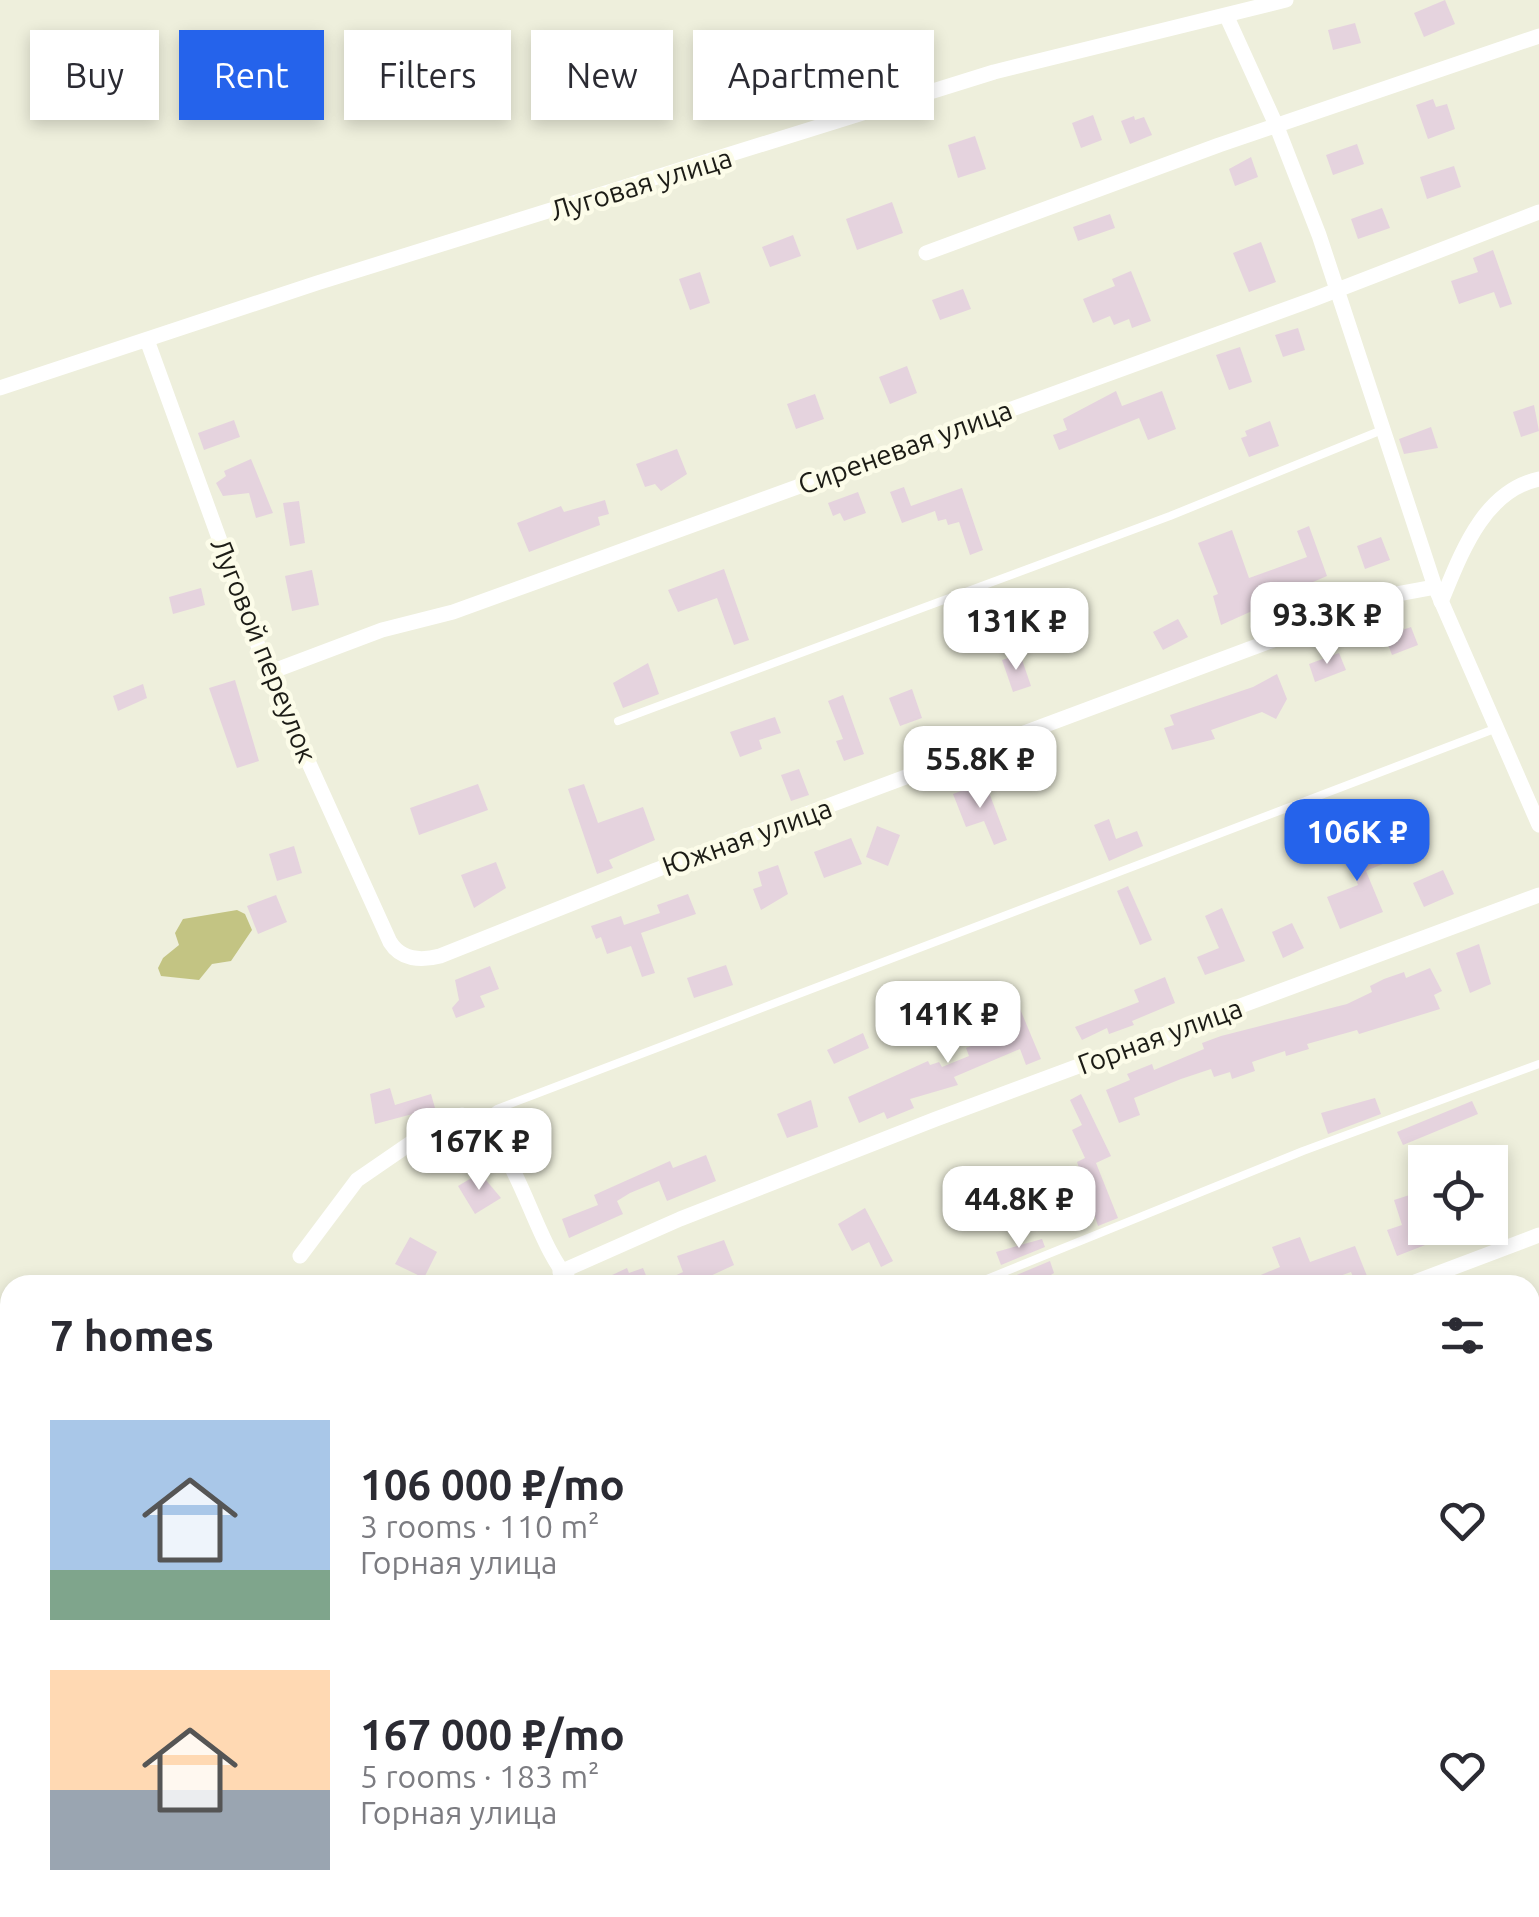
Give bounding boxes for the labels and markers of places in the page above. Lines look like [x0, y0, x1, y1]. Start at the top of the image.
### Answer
pin: 93.3K ₽ [1235, 582, 1419, 667]
pin: 131K ₽ [935, 588, 1097, 673]
pin: 55.8K ₽ [888, 726, 1072, 811]
pin: 106K ₽ [1276, 799, 1438, 884]
pin: 141K ₽ [867, 981, 1029, 1066]
pin: 167K ₽ [398, 1108, 560, 1193]
pin: 44.8K ₽ [927, 1166, 1111, 1251]

